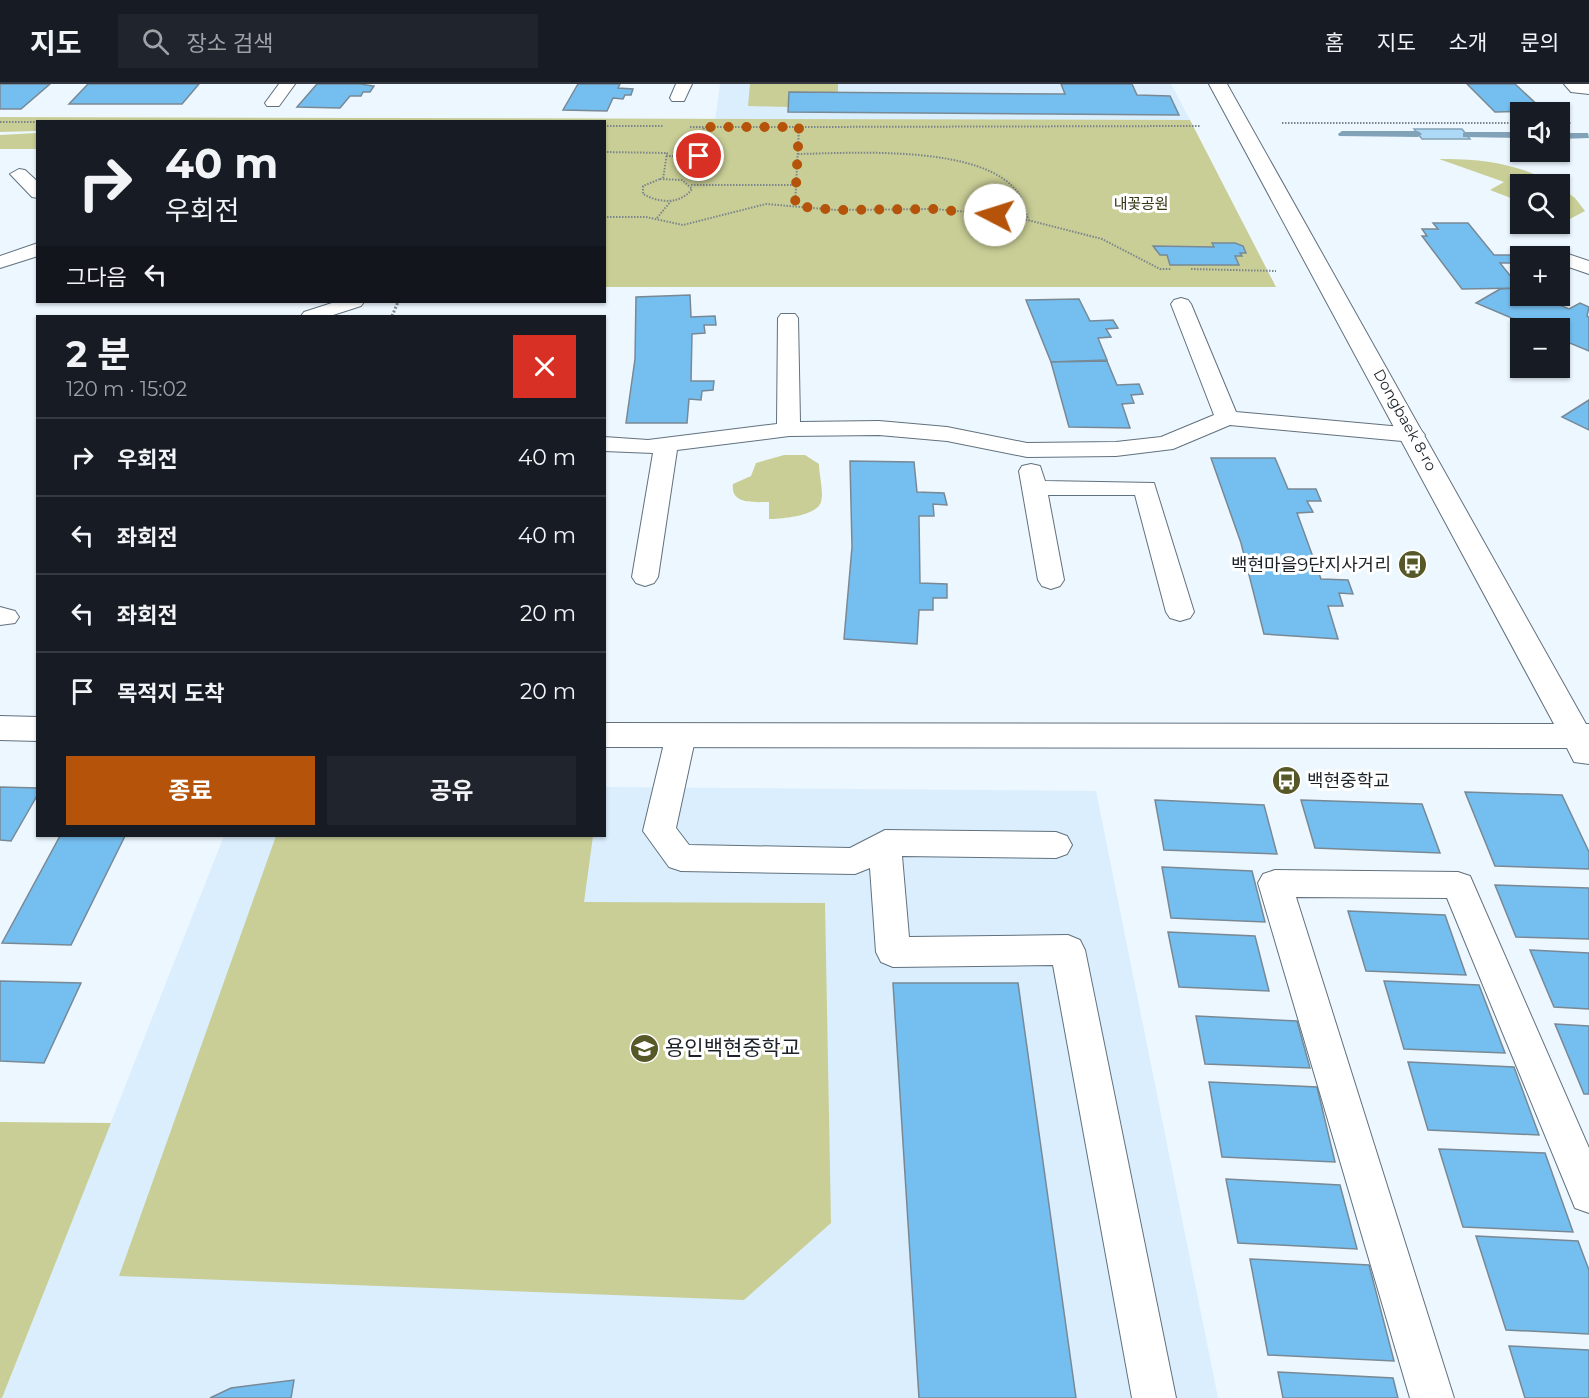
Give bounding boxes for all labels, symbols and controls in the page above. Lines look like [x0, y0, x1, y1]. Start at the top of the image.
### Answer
search box [118, 14, 538, 68]
icon: search [139, 25, 172, 58]
text: 지도 [30, 26, 82, 60]
text: 장소 검색 [187, 30, 273, 57]
text: 홈 [1325, 30, 1344, 55]
text: 지도 [1377, 30, 1416, 55]
text: 소개 [1449, 30, 1487, 55]
text: 문의 [1520, 30, 1559, 55]
map controls [1510, 102, 1570, 378]
button: sound [1510, 102, 1570, 162]
pin [673, 130, 724, 181]
text: 40 m [165, 137, 278, 189]
icon: arrive [682, 139, 715, 172]
icon: right [66, 144, 144, 222]
button: search [1510, 174, 1570, 234]
position arrow [963, 183, 1027, 247]
text: 우회전 [165, 194, 240, 227]
park label: 내꽃공원 [1113, 194, 1169, 213]
button: + [1510, 246, 1570, 306]
icon: left [139, 258, 172, 291]
text: 그다음 [66, 264, 127, 291]
button: − [1510, 318, 1570, 378]
text: 2 분 [66, 332, 131, 376]
button: close [513, 335, 576, 398]
street label: Dongbaek 8-ro [1370, 365, 1441, 474]
text: 120 m · 15:02 [66, 377, 187, 401]
icon: right [66, 441, 99, 474]
text: 40 m [518, 444, 576, 471]
text: 우회전 [117, 446, 178, 473]
icon: left [66, 519, 99, 552]
text: 40 m [518, 522, 576, 549]
text: 좌회전 [117, 524, 178, 551]
bus stop icon: 백현마을9단지사거리 [1396, 549, 1428, 581]
place label: 백현마을9단지사거리 [1231, 554, 1391, 576]
icon: left [66, 597, 99, 630]
text: 20 m [520, 600, 576, 627]
text: 좌회전 [117, 602, 178, 629]
icon: arrive [66, 675, 99, 708]
text: 20 m [520, 678, 576, 705]
text: 목적지 도착 [117, 680, 224, 707]
button: 종료 [66, 756, 315, 825]
button: 공유 [327, 756, 576, 825]
bus stop icon: 백현중학교 [1270, 765, 1302, 797]
place label: 백현중학교 [1307, 770, 1390, 792]
school or university icon: 용인백현중학교 [628, 1032, 660, 1064]
place label: 용인백현중학교 [665, 1035, 800, 1060]

